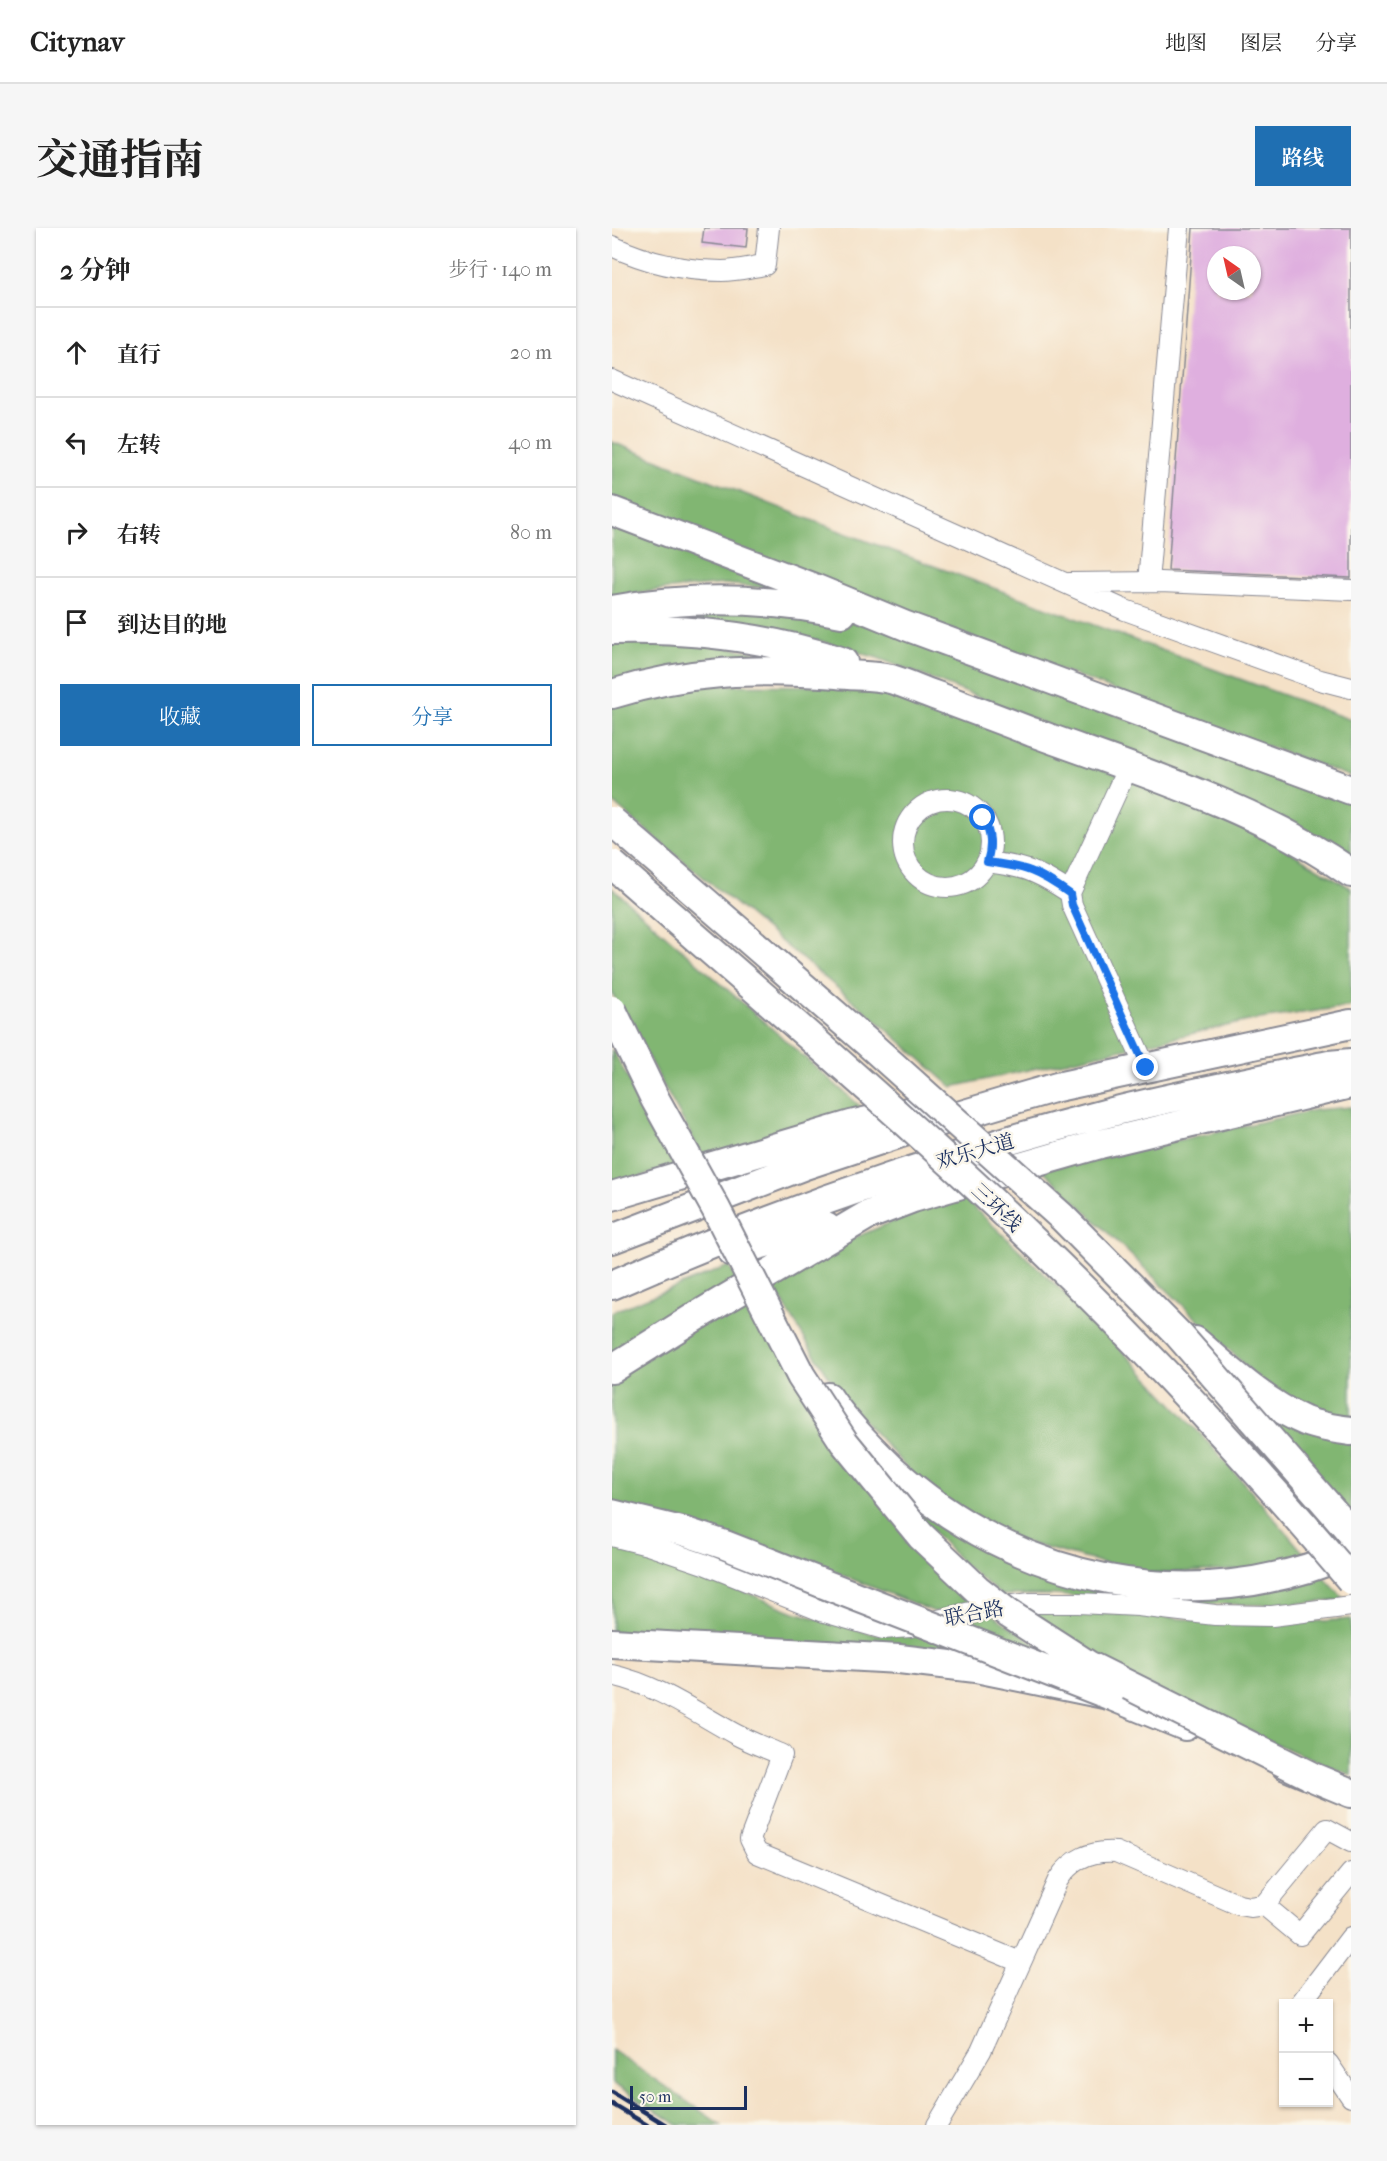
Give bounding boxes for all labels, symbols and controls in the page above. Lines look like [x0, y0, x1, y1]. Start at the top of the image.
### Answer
text: Citynav [30, 25, 124, 58]
text: 地图 [1165, 31, 1207, 55]
text: 图层 [1240, 31, 1282, 55]
text: 分享 [1315, 31, 1357, 55]
button: 路线 [1255, 126, 1351, 186]
text: 交通指南 [36, 136, 204, 185]
north arrow [1207, 246, 1261, 300]
text: 2 分钟 [60, 255, 131, 286]
text: 步行 · 140 m [448, 258, 552, 281]
icon: ahead [60, 336, 93, 369]
text: 20 m [510, 341, 552, 364]
text: 直行 [117, 342, 161, 368]
icon: left [60, 426, 93, 459]
text: 40 m [508, 431, 552, 454]
text: 左转 [117, 432, 161, 458]
icon: right [60, 516, 93, 549]
text: 80 m [510, 521, 552, 544]
text: 右转 [117, 522, 161, 548]
icon: arrive [60, 606, 93, 639]
text: 到达目的地 [117, 612, 227, 638]
button: 收藏 [60, 684, 300, 746]
button: 分享 [312, 684, 552, 746]
route start [969, 804, 995, 830]
route end [1132, 1054, 1158, 1080]
street label: 欢乐大道 [934, 1129, 1017, 1174]
street label: 三环线 [967, 1178, 1026, 1236]
street label: 联合路 [942, 1596, 1006, 1631]
map controls [1279, 1999, 1333, 2107]
button: + [1279, 1999, 1333, 2053]
button: − [1279, 2053, 1333, 2107]
scale bar [630, 2083, 747, 2110]
text: 50 m [639, 2087, 671, 2106]

